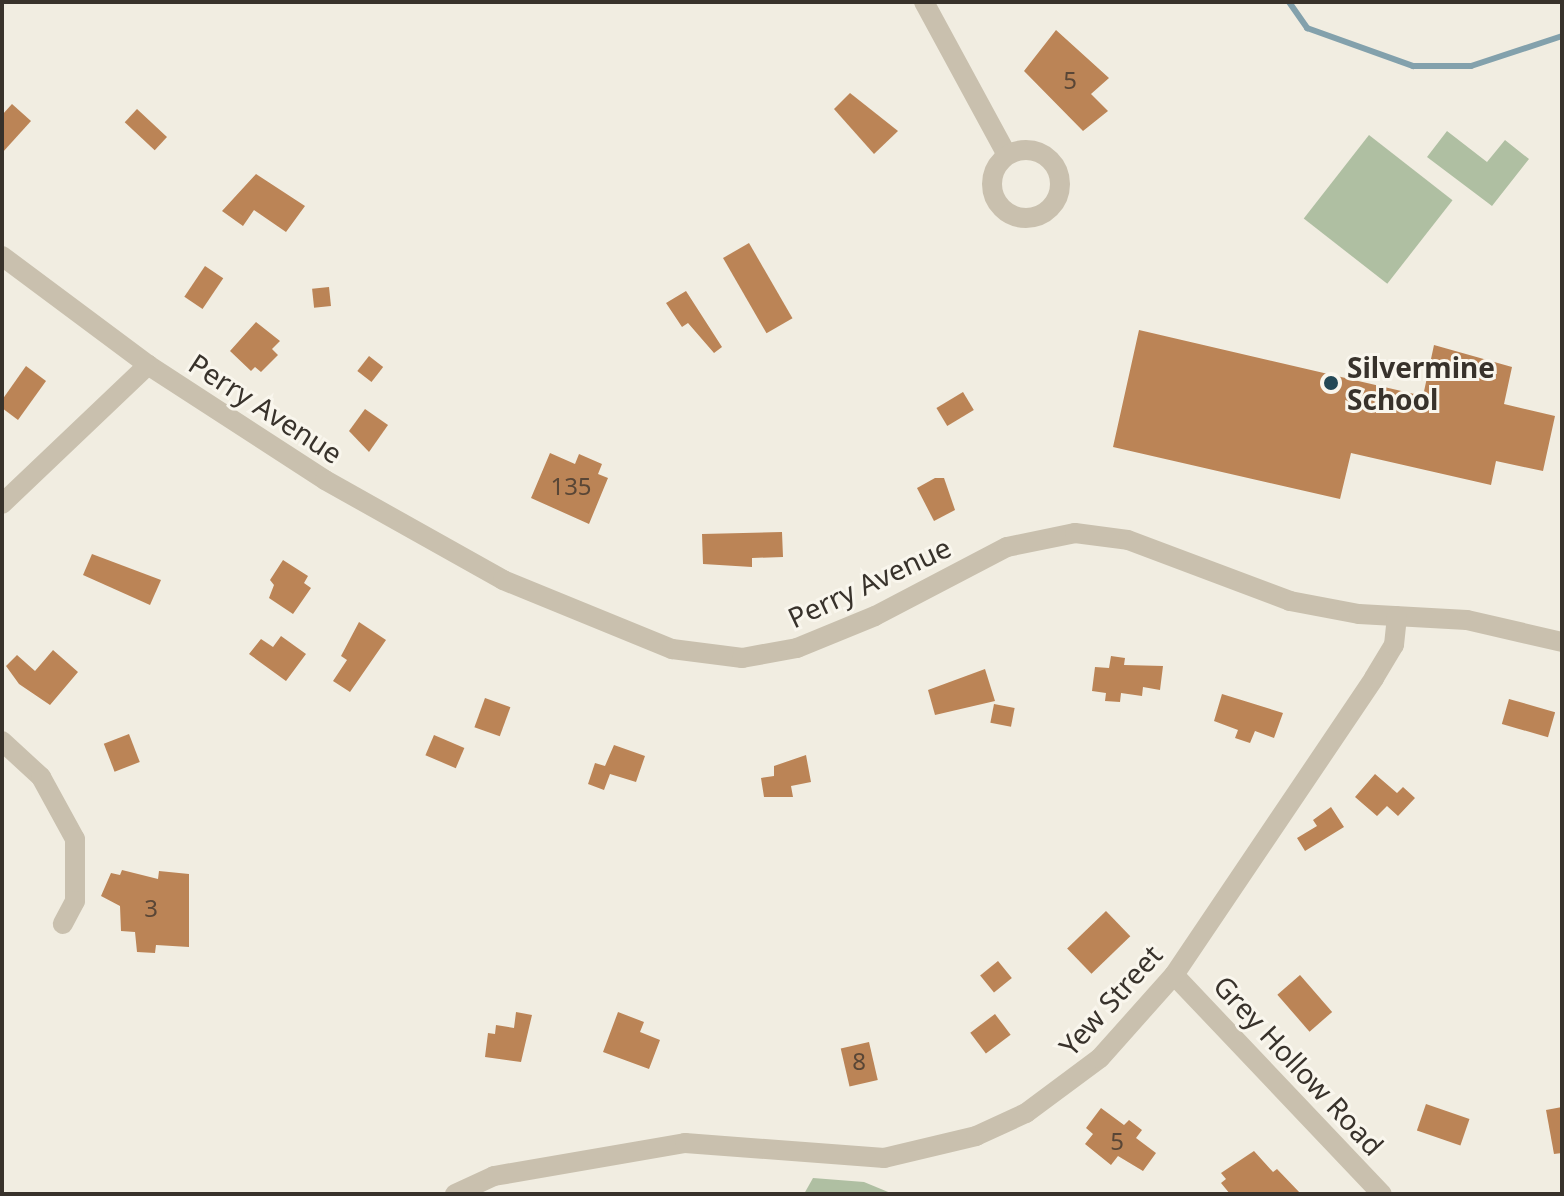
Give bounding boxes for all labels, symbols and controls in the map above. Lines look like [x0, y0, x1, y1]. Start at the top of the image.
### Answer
house number: 5 [1063, 66, 1077, 94]
street label: Perry Avenue [183, 346, 349, 470]
place label: Silvermine School [1347, 350, 1495, 416]
marker: Silvermine School [1322, 374, 1340, 392]
house number: 135 [550, 472, 592, 500]
street label: Perry Avenue [782, 530, 956, 634]
house number: 3 [144, 894, 158, 922]
street label: Yew Street [1052, 938, 1168, 1062]
street label: Grey Hollow Road [1207, 968, 1391, 1162]
house number: 8 [852, 1047, 866, 1075]
house number: 5 [1110, 1127, 1124, 1155]

